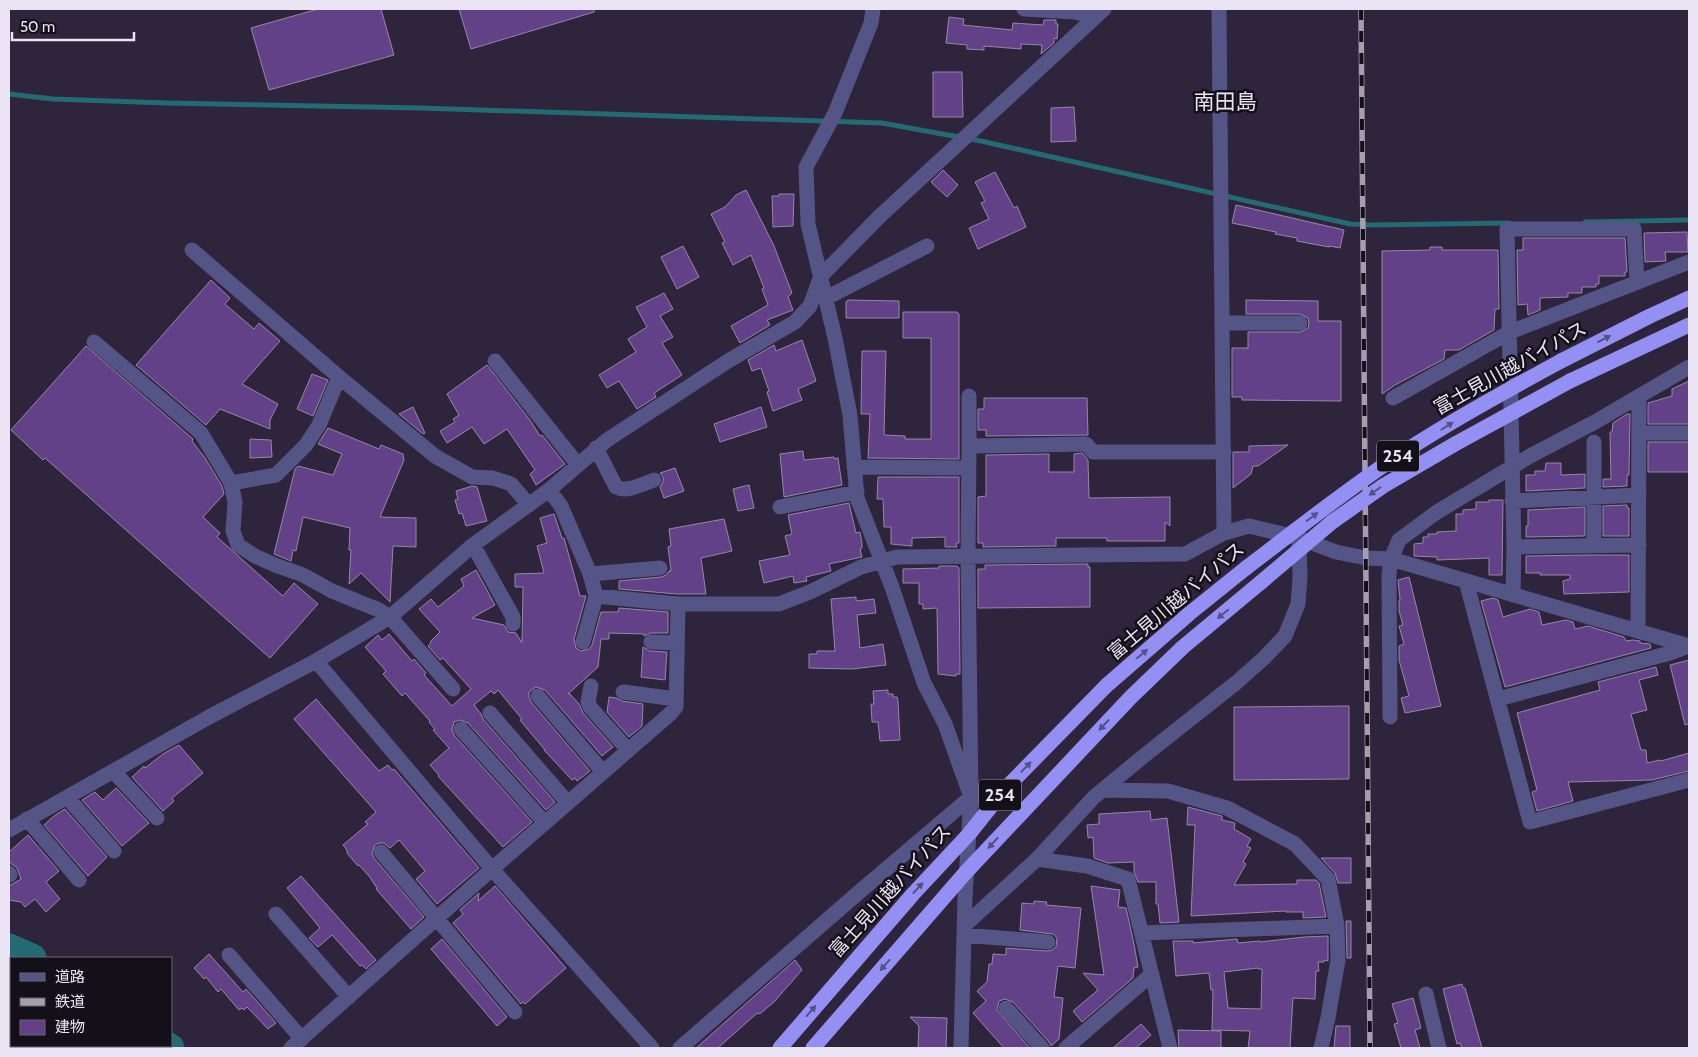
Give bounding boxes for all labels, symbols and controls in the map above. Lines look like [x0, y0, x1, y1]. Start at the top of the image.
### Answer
scale bar [12, 10, 135, 42]
text: 50 m [20, 18, 55, 36]
district label: 南田島 [1194, 89, 1257, 114]
street label: 富士見川越バイパス [1430, 317, 1590, 419]
one-way arrow [1597, 335, 1612, 343]
one-way arrow [1440, 421, 1453, 430]
road number: 254 [1377, 441, 1419, 472]
one-way arrow [1369, 486, 1382, 496]
one-way arrow [1305, 512, 1318, 523]
street label: 富士見川越バイパス [1103, 537, 1249, 665]
one-way arrow [1216, 609, 1229, 620]
one-way arrow [1136, 648, 1149, 659]
one-way arrow [1099, 719, 1111, 731]
one-way arrow [1020, 762, 1032, 774]
road number: 254 [979, 780, 1021, 810]
street label: 富士見川越バイパス [824, 820, 956, 962]
one-way arrow [987, 837, 999, 849]
one-way arrow [912, 883, 924, 895]
legend [10, 957, 172, 1047]
one-way arrow [880, 959, 891, 971]
text: 道路 [55, 968, 85, 986]
text: 鉄道 [55, 993, 85, 1011]
one-way arrow [806, 1004, 817, 1017]
text: 建物 [55, 1018, 85, 1036]

